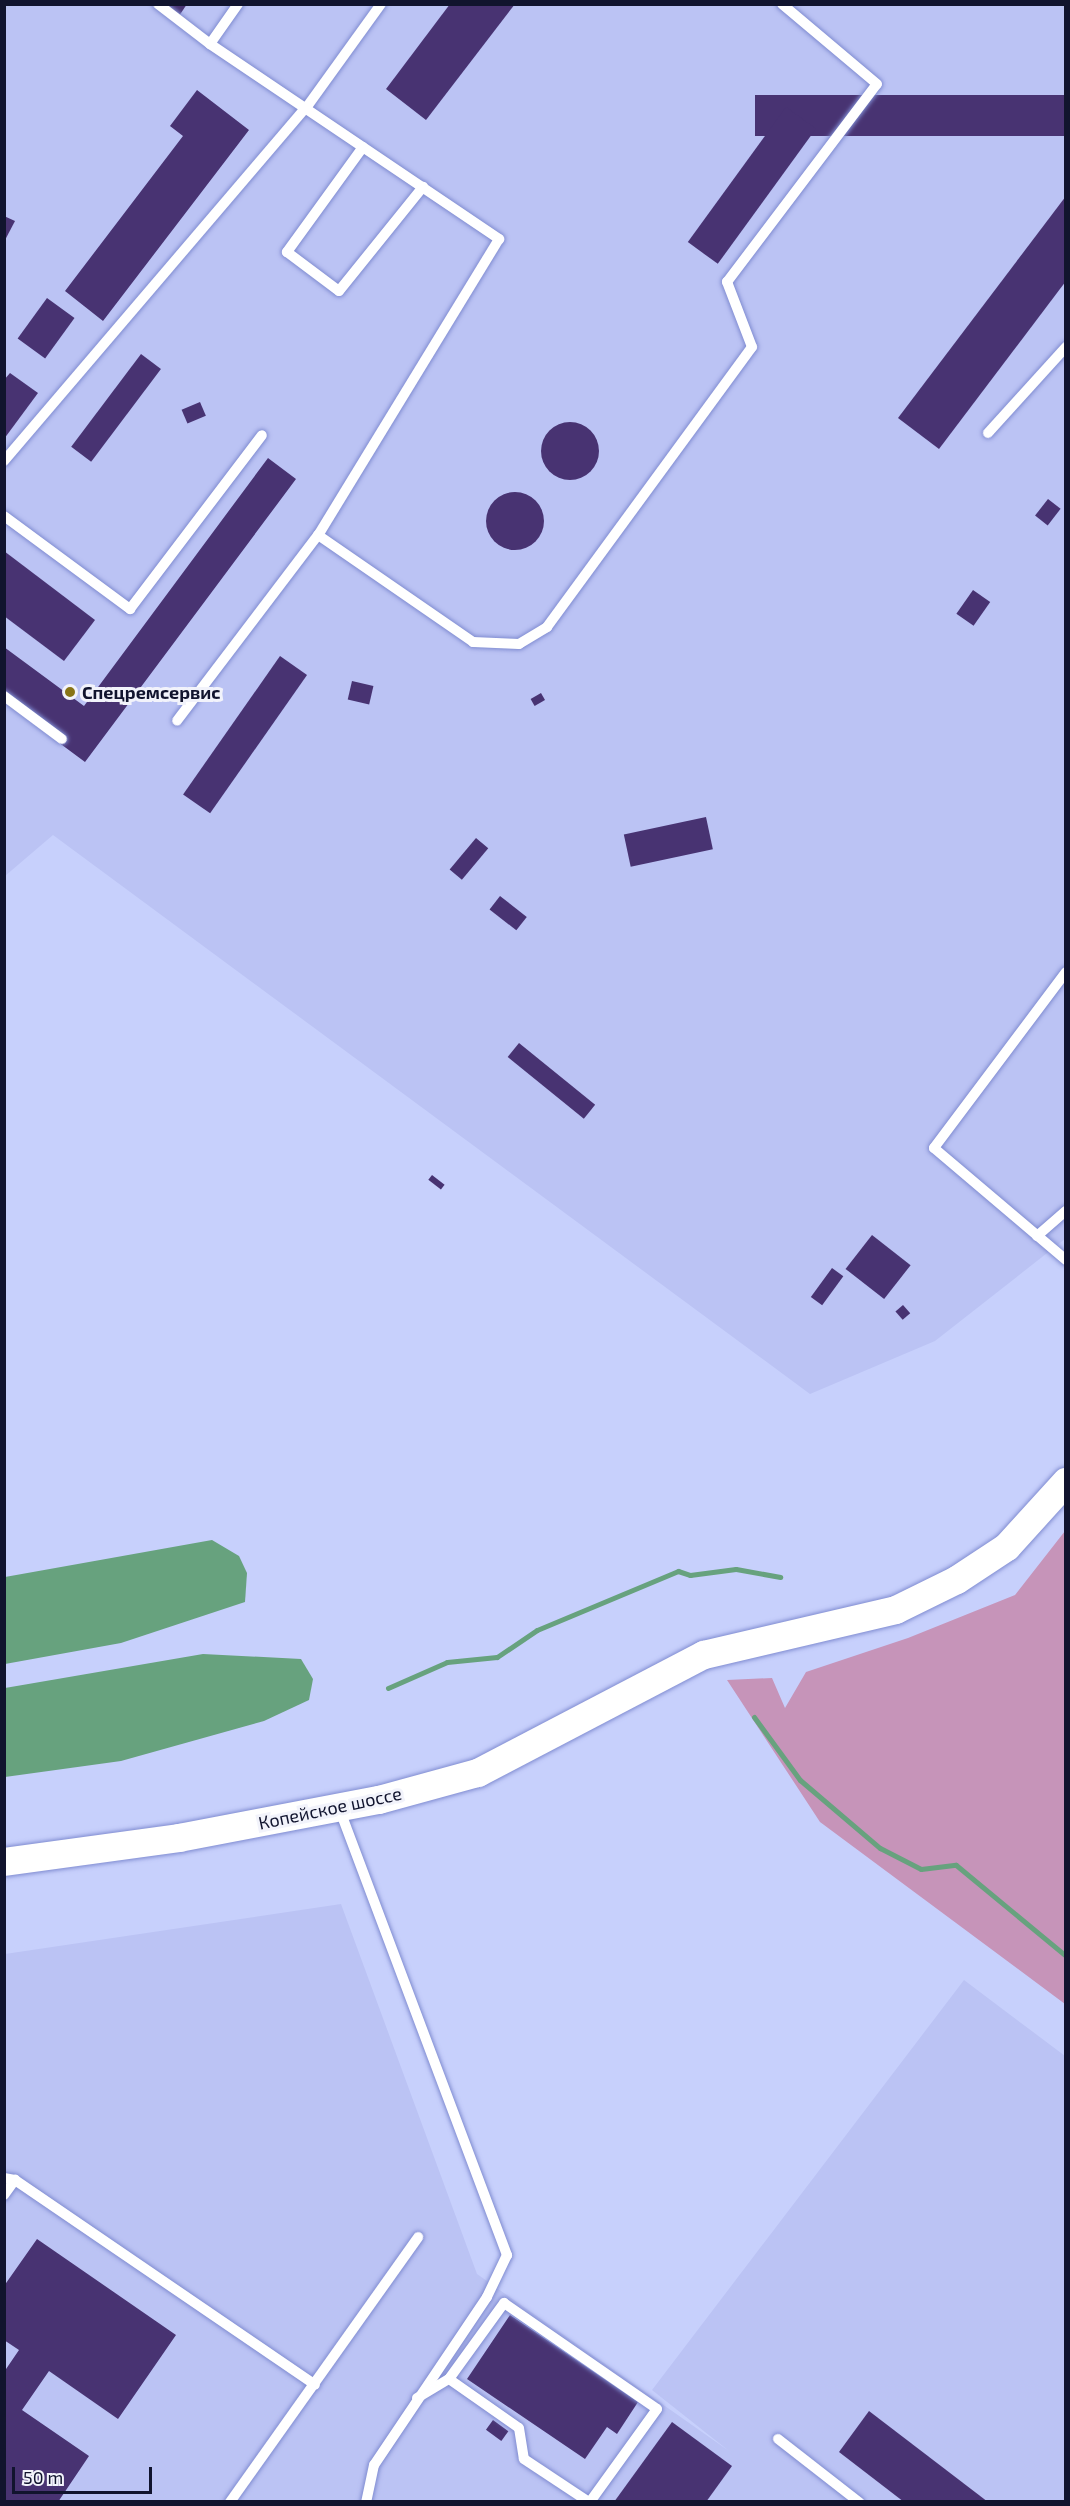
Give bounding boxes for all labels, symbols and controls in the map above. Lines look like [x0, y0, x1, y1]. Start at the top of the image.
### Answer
place label: Спецремсервис [82, 681, 221, 703]
marker: Спецремсервис [63, 685, 77, 699]
street label: Копейское шоссе [256, 1782, 404, 1834]
scale bar [15, 2455, 154, 2493]
text: 50 m [23, 2466, 63, 2488]

